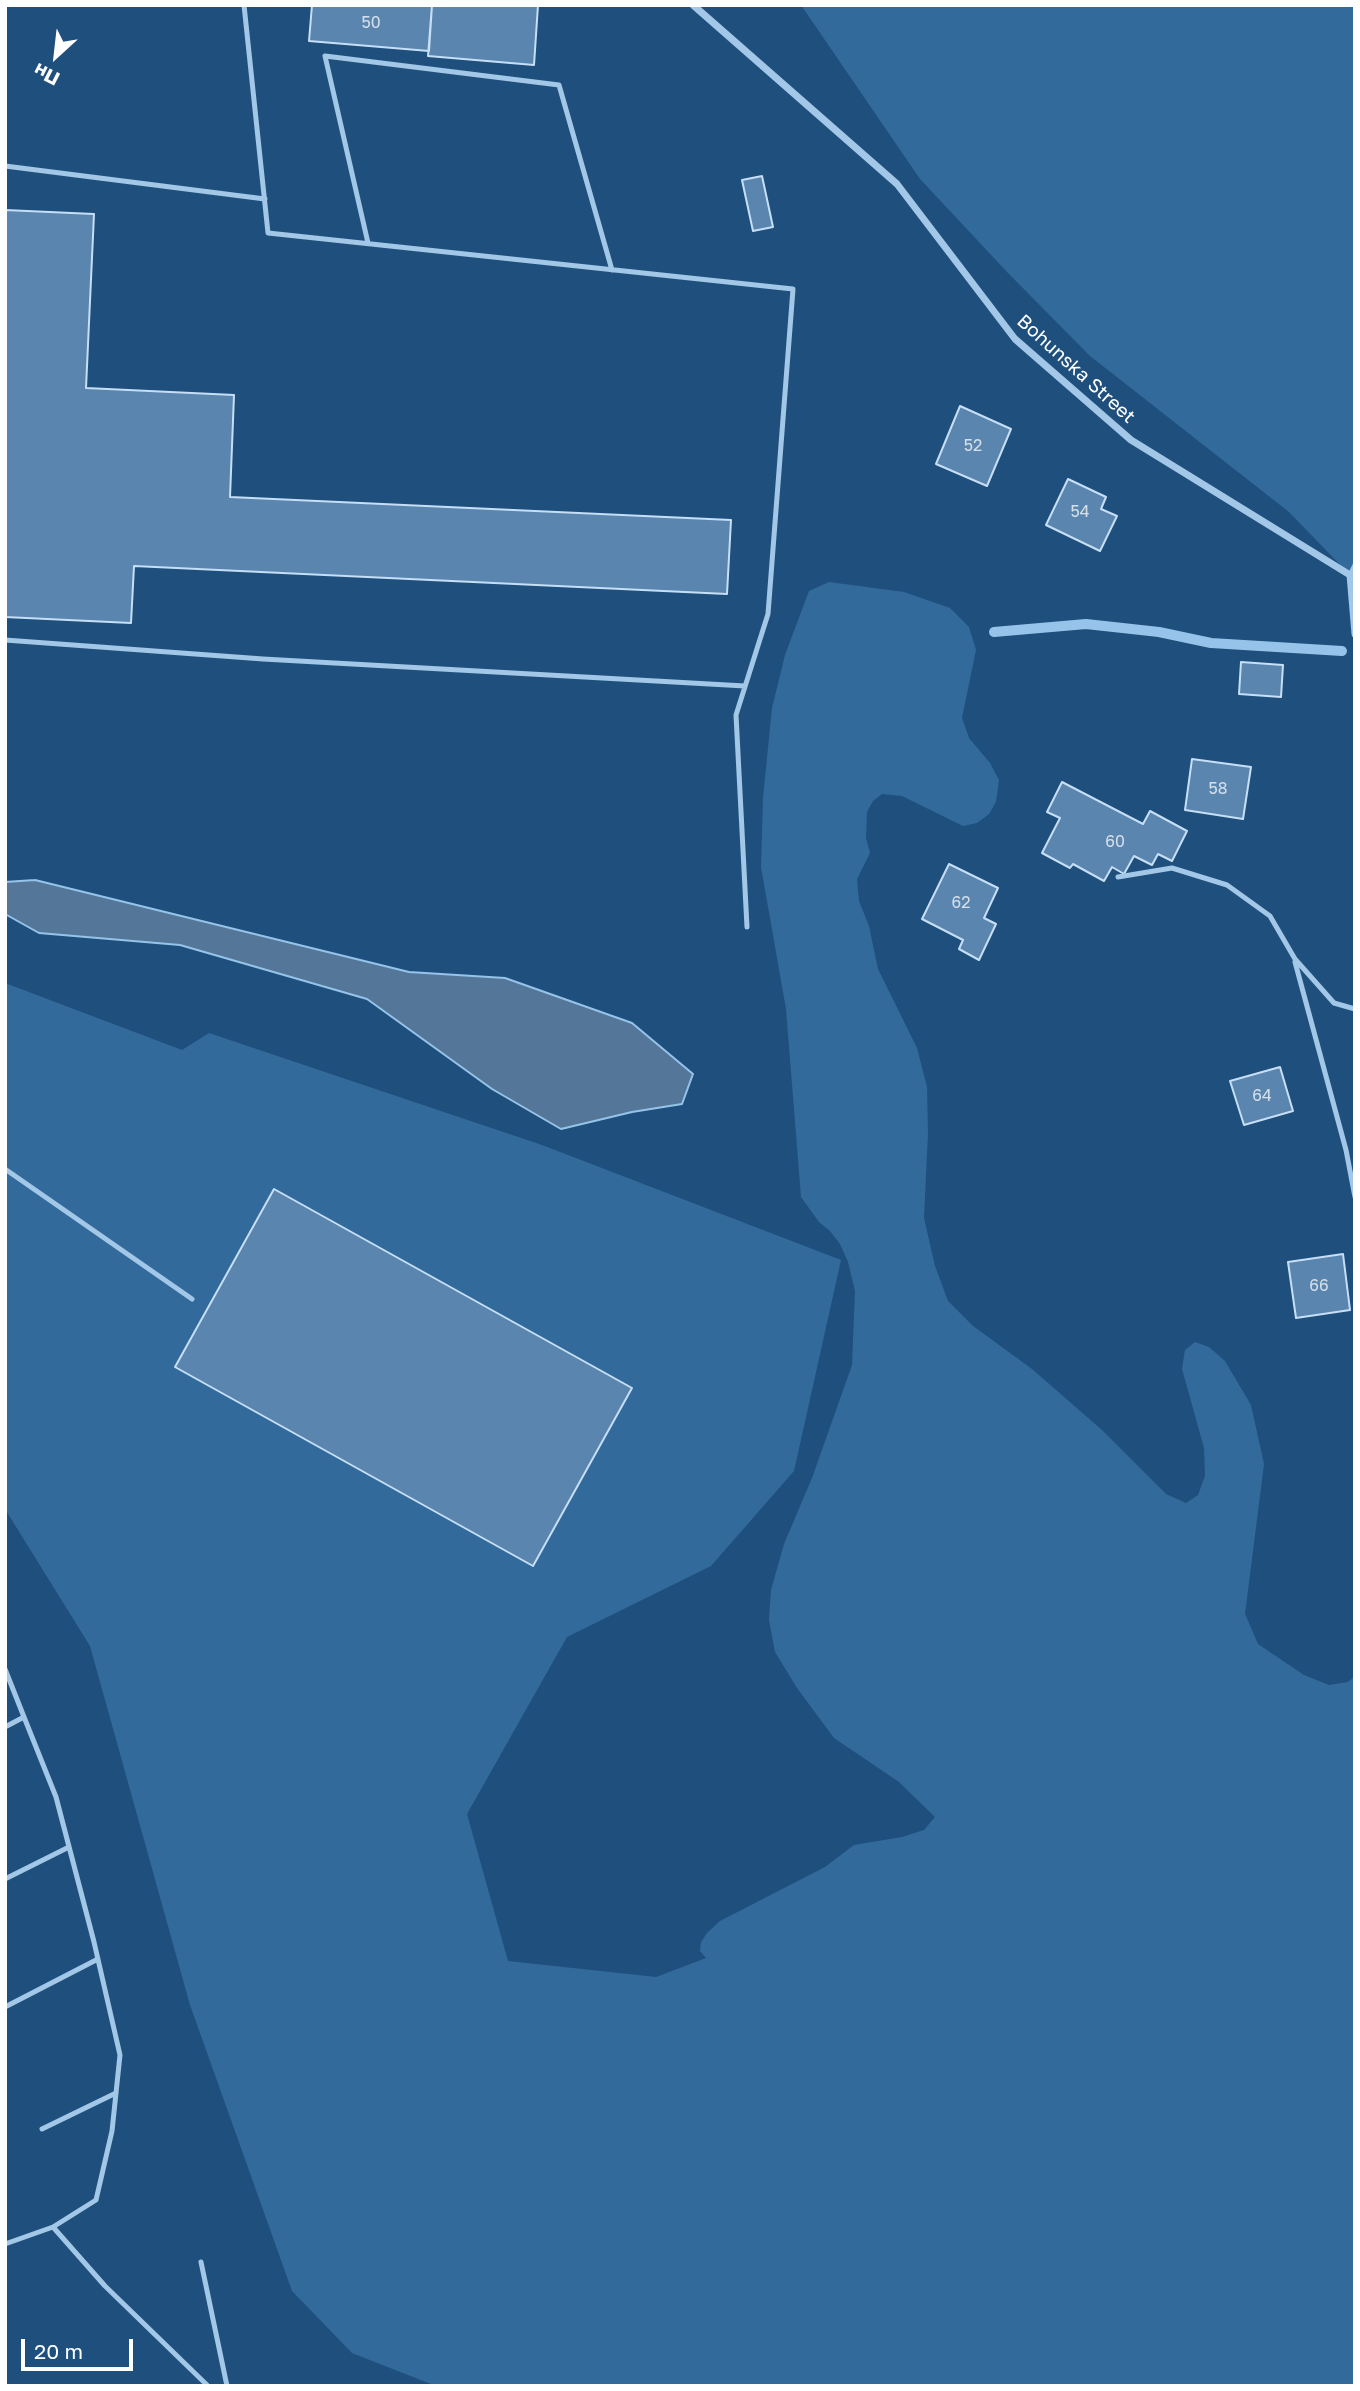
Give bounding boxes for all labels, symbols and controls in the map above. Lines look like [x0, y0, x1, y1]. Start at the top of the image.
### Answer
house number: 50 [361, 13, 381, 33]
north arrow [21, 21, 91, 91]
text: Пн [30, 59, 63, 91]
street label: Bohunska Street [1012, 310, 1140, 428]
house number: 52 [964, 436, 982, 456]
house number: 54 [1070, 502, 1090, 522]
house number: 58 [1208, 779, 1228, 799]
house number: 60 [1105, 832, 1125, 852]
house number: 62 [952, 893, 970, 913]
house number: 64 [1252, 1086, 1272, 1106]
house number: 66 [1309, 1276, 1329, 1296]
scale bar [24, 2324, 136, 2368]
text: 20 m [34, 2338, 83, 2364]

